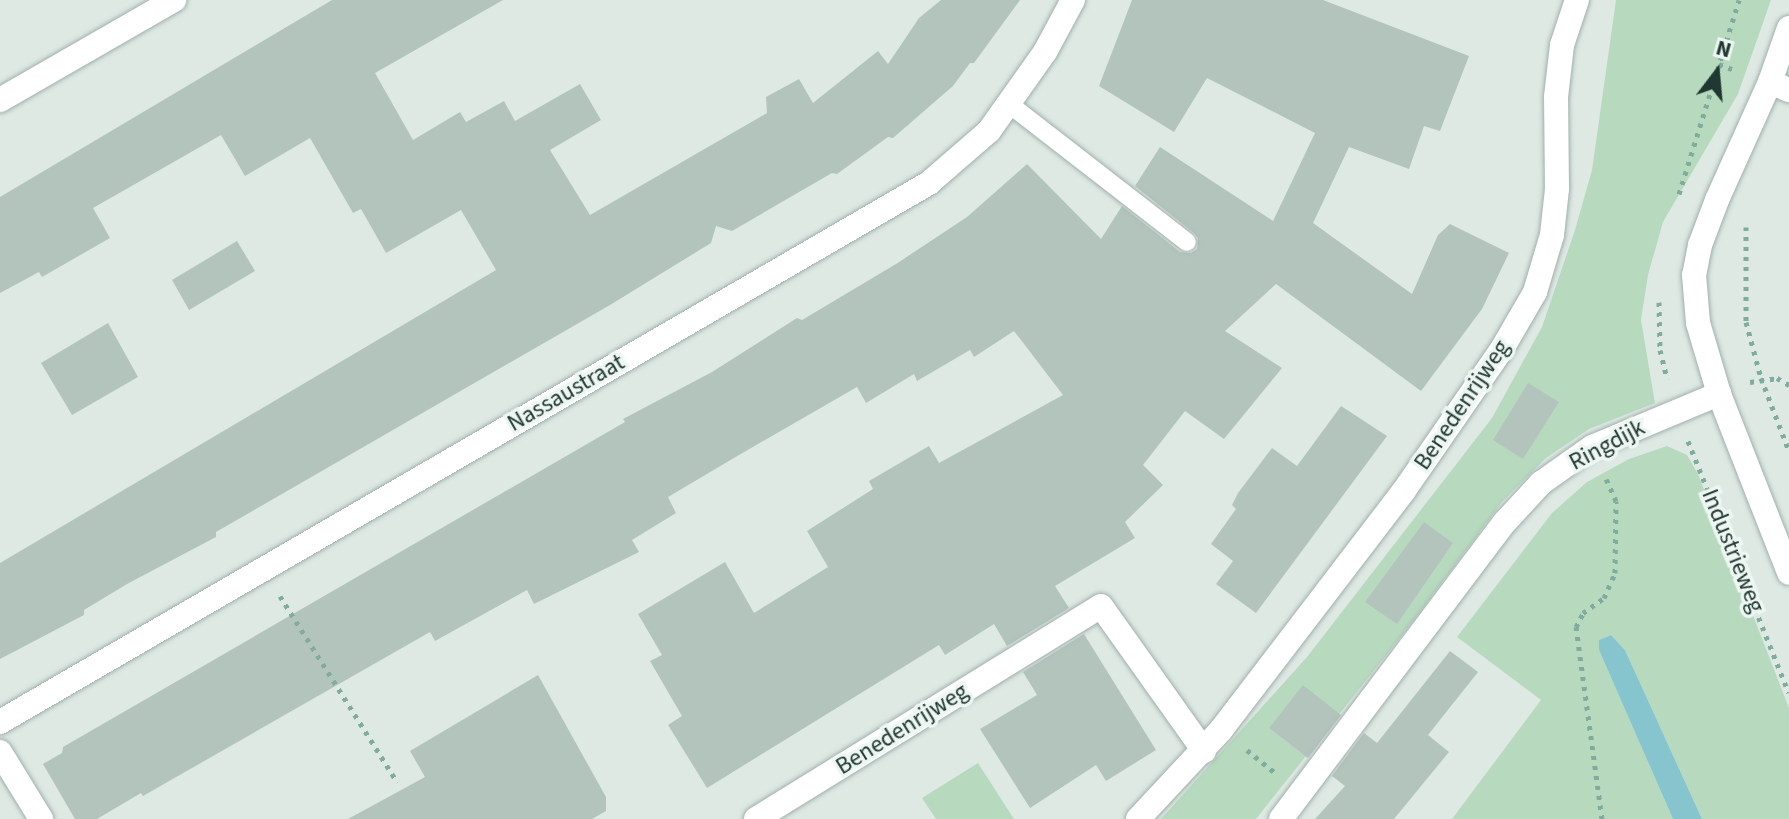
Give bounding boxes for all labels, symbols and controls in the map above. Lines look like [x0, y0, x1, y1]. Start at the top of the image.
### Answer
north arrow [1677, 32, 1757, 112]
text: N [1712, 32, 1735, 66]
street label: Benedenrijweg [1408, 335, 1516, 475]
street label: Nassaustraat [502, 348, 630, 438]
street label: Ringdijk [1564, 413, 1650, 477]
street label: Industrieweg [1695, 485, 1771, 617]
street label: Benedenrijweg [831, 677, 973, 781]

